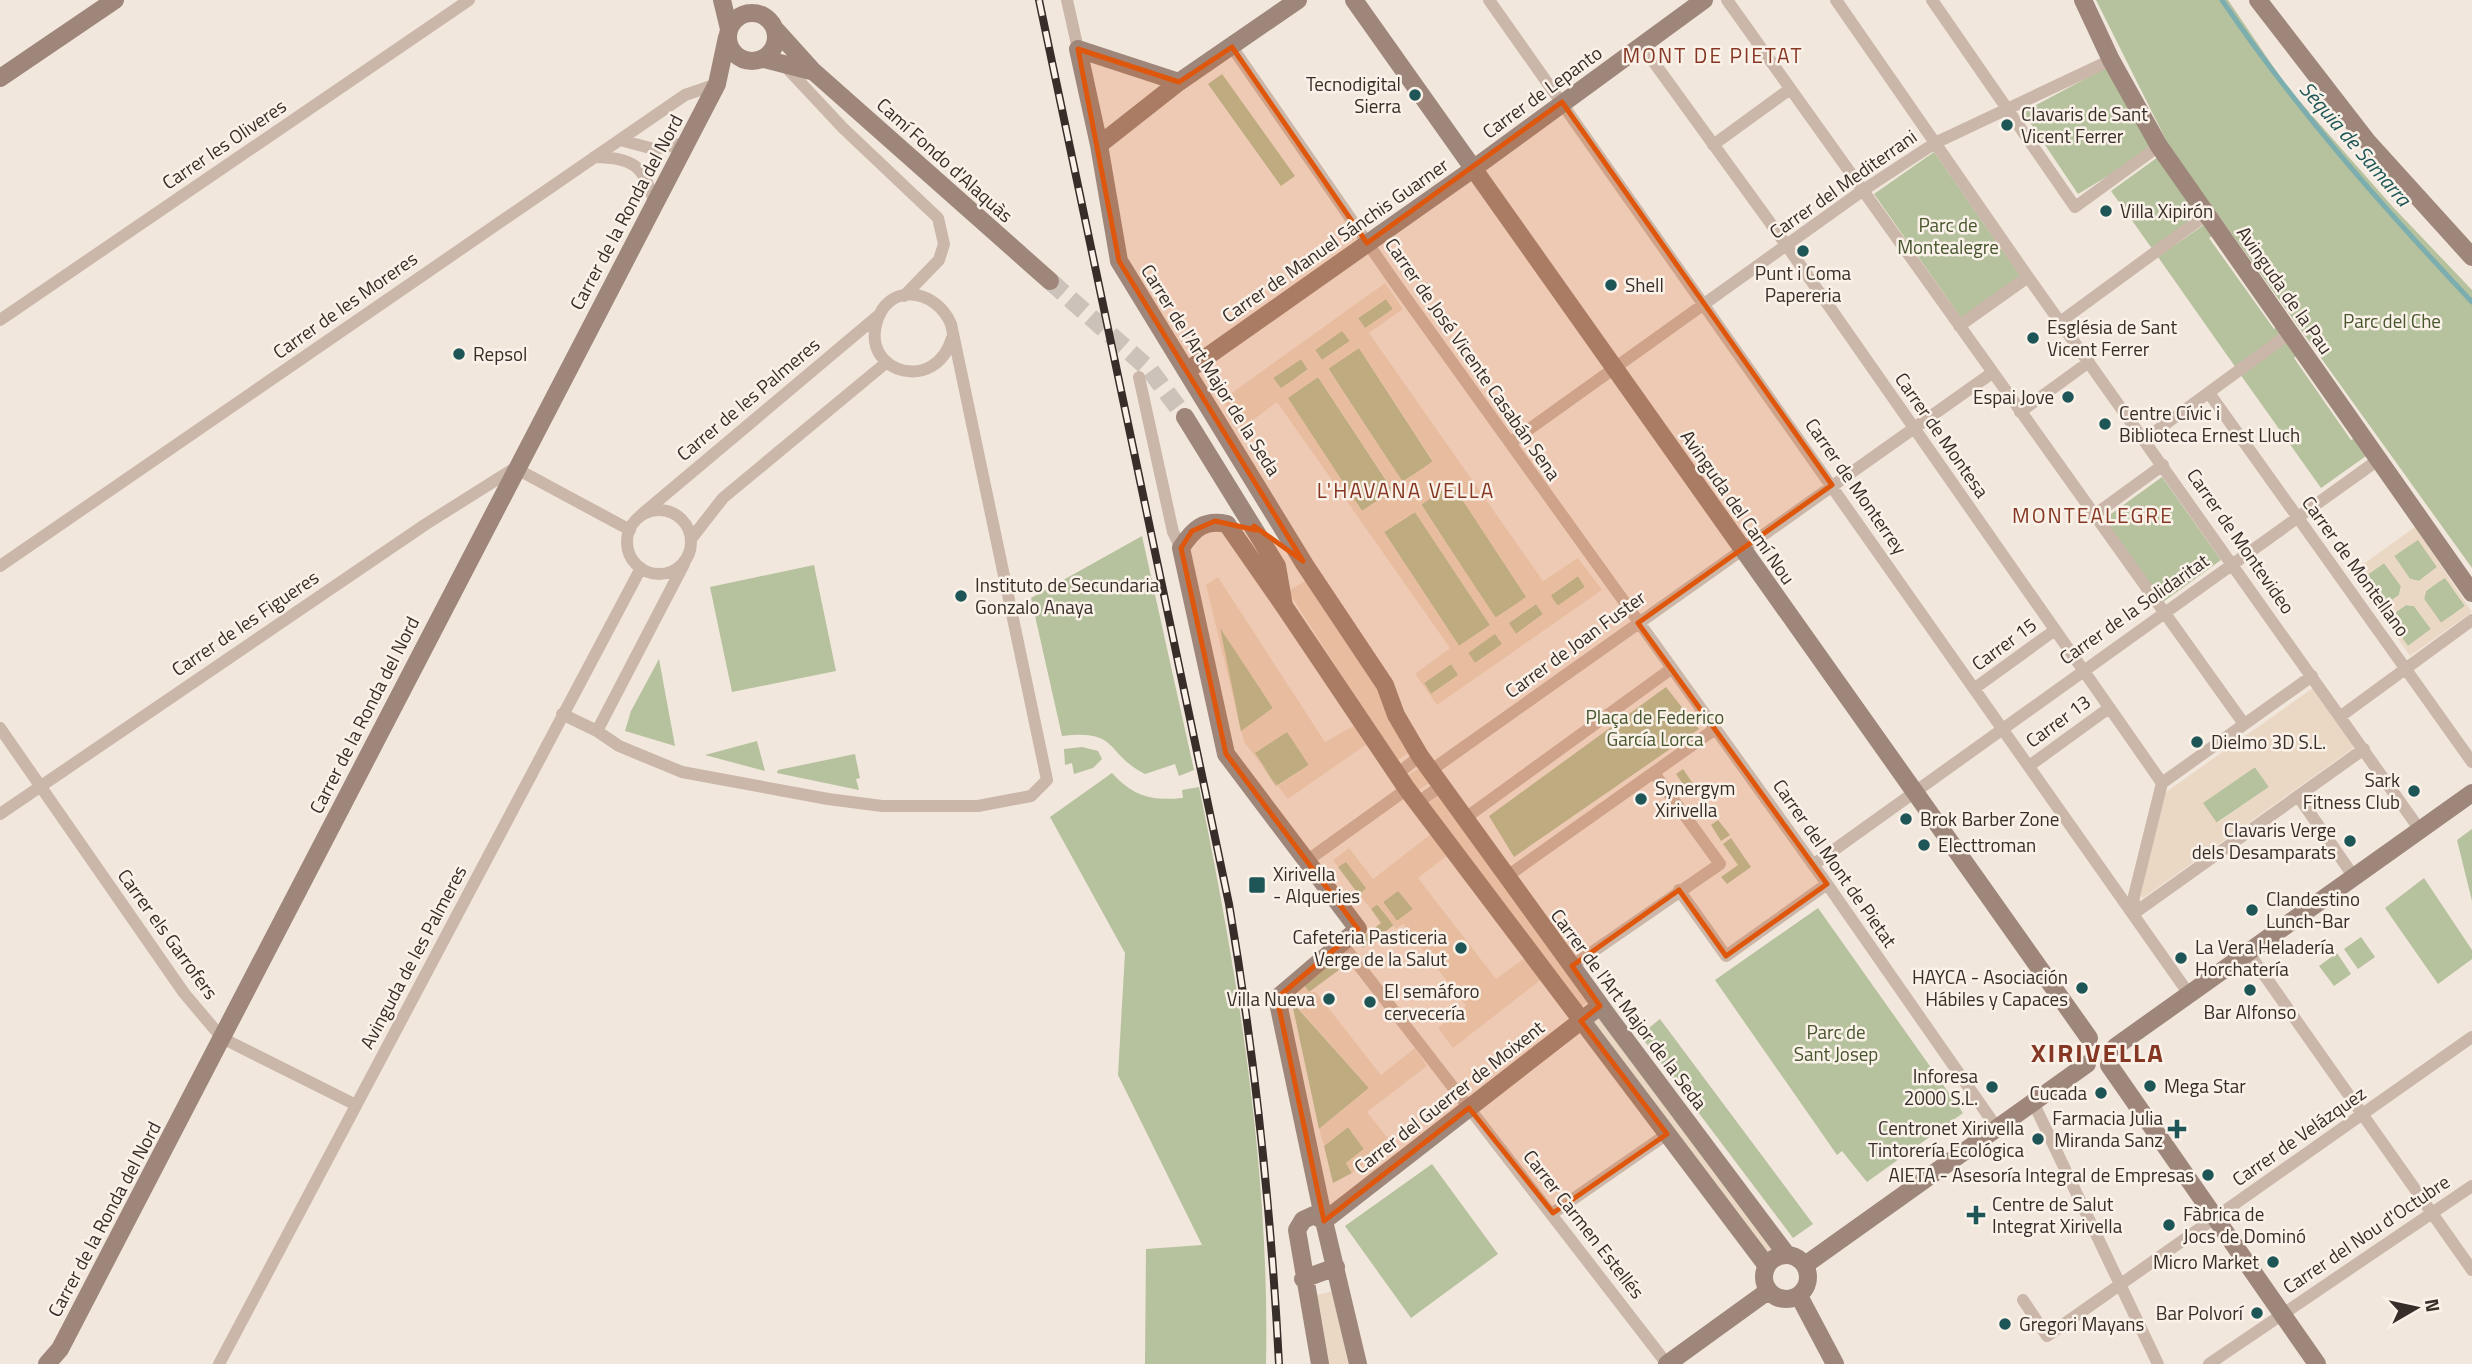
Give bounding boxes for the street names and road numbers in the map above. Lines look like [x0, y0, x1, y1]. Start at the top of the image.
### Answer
street label: Carrer de Lepanto [1476, 38, 1608, 145]
street label: Camí Fondo d'Alaquàs [871, 90, 1020, 229]
street label: Carrer les Oliveres [156, 91, 292, 196]
street label: Carrer de la Ronda del Nord [562, 109, 690, 315]
street label: Carrer del Mediterrani [1763, 122, 1922, 245]
street label: Carrer de Manuel Sánchis Guarner [1215, 150, 1454, 329]
street label: Avinguda de la Pau [2230, 220, 2341, 360]
street label: Carrer de José Vicente Casabán Sena [1378, 231, 1569, 486]
street label: Carrer de les Moreres [266, 244, 423, 365]
street label: Carrer de l'Art Major de la Seda [1134, 258, 1289, 482]
street label: Carrer de les Palmeres [670, 330, 826, 467]
street label: Carrer de Montesa [1888, 366, 1997, 504]
street label: Carrer de Monterrey [1798, 412, 1914, 560]
street label: Avinguda del Camí Nou [1674, 423, 1803, 590]
street label: Carrer de Montevideo [2180, 462, 2303, 620]
street label: Carrer de Montellano [2295, 489, 2417, 642]
street label: Carrer de la Solidaritat [2053, 546, 2215, 671]
street label: Carrer de les Figueres [165, 562, 324, 683]
street label: Carrer de Joan Fuster [1498, 582, 1651, 705]
street label: Carrer 15 [1965, 610, 2042, 677]
street label: Carrer de la Ronda del Nord [301, 611, 426, 818]
street label: Carrer 13 [2019, 687, 2096, 754]
street label: Carrer del Mont de Pietat [1766, 773, 1905, 953]
street label: Avinguda de les Palmeres [352, 860, 473, 1054]
street label: Carrer els Garrofers [111, 862, 226, 1005]
street label: Carrer de l'Art Major de la Seda [1544, 902, 1715, 1116]
street label: Carrer del Guerrer de Moixent [1347, 1013, 1550, 1180]
street label: Carrer de Velázquez [2226, 1078, 2372, 1193]
street label: Carrer de la Ronda del Nord [40, 1116, 168, 1322]
street label: Carrer Carmen Estellés [1517, 1143, 1652, 1305]
street label: Carrer del Nou d'Octubre [2276, 1167, 2455, 1300]

